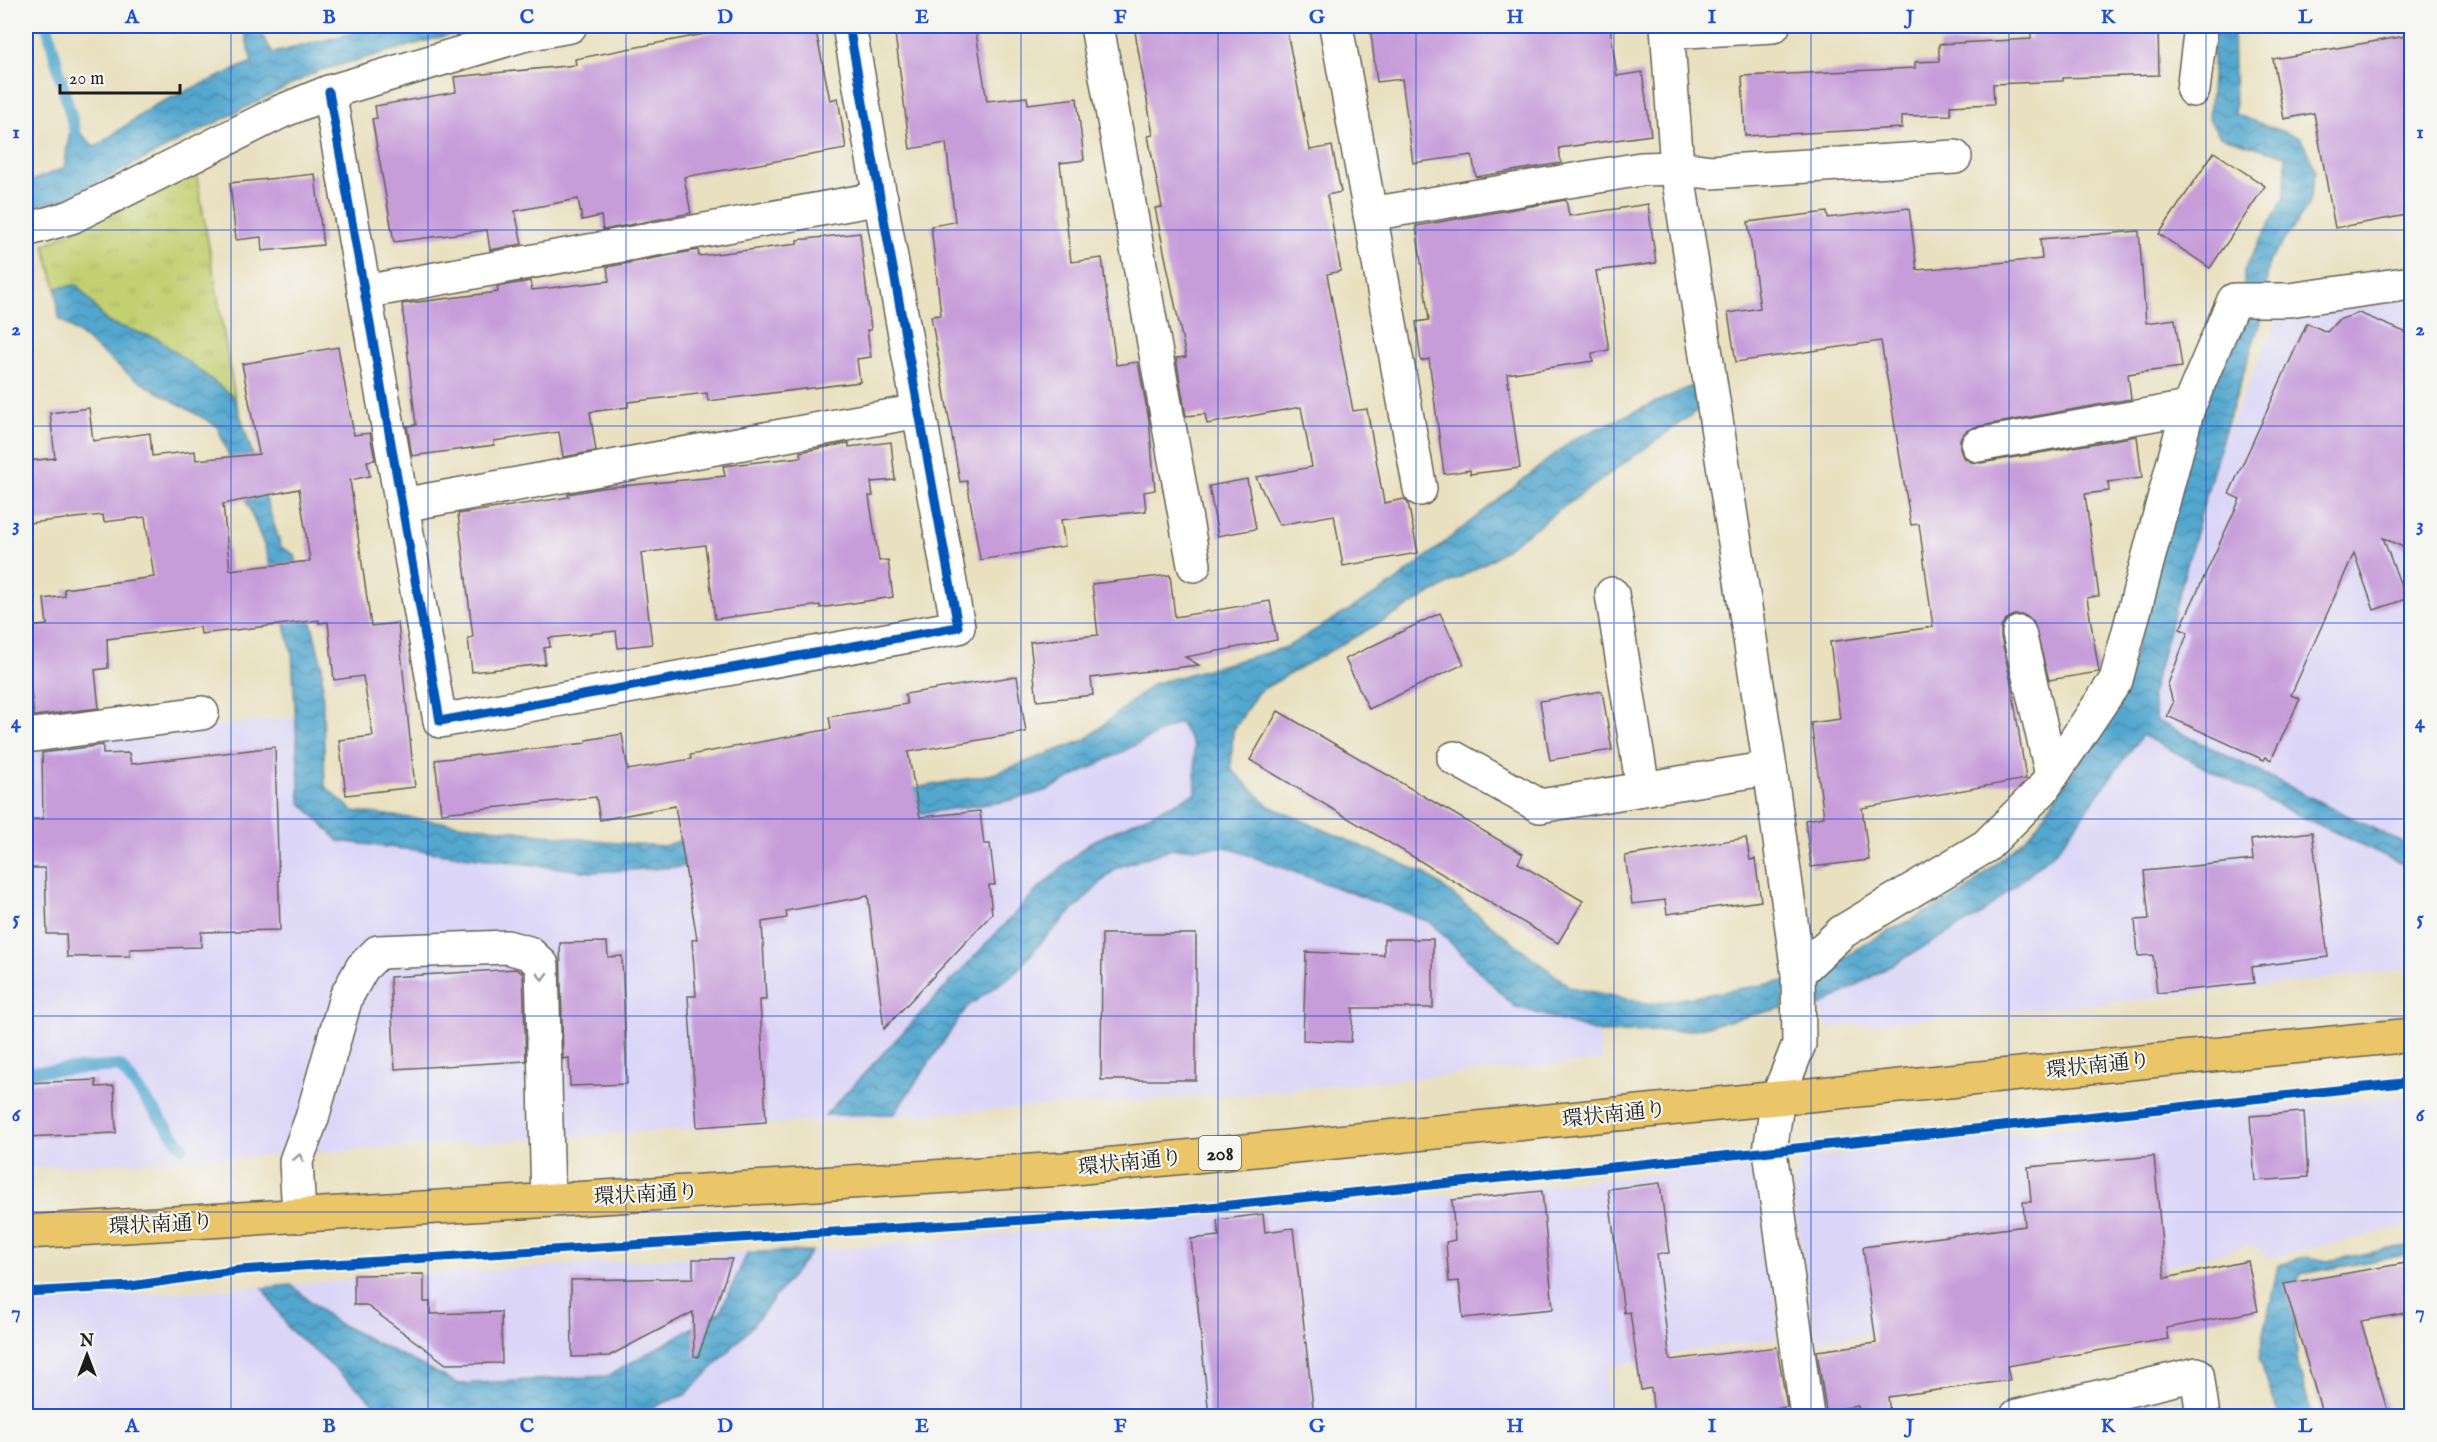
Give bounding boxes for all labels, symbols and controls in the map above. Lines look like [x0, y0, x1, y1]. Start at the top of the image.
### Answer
text: A [124, 5, 140, 30]
text: B [322, 5, 336, 30]
text: C [520, 5, 534, 30]
text: D [717, 5, 733, 30]
text: E [915, 5, 929, 30]
text: F [1114, 5, 1127, 30]
text: G [1309, 5, 1326, 30]
text: H [1506, 5, 1524, 30]
text: I [1708, 5, 1717, 30]
text: J [1903, 5, 1915, 30]
text: K [2101, 5, 2117, 30]
text: L [2298, 5, 2313, 30]
scale bar [60, 57, 180, 95]
text: 20 m [69, 68, 104, 91]
text: 1 [12, 120, 20, 145]
text: 1 [2416, 120, 2424, 145]
text: 2 [11, 317, 21, 342]
text: 2 [2415, 317, 2425, 342]
text: 3 [12, 513, 20, 538]
text: 3 [2416, 513, 2424, 538]
text: 4 [11, 710, 22, 735]
text: 4 [2415, 710, 2426, 735]
text: 5 [12, 906, 20, 931]
text: 5 [2416, 906, 2424, 931]
one-way arrow [536, 972, 548, 981]
street label: 環状南通り [2045, 1048, 2152, 1085]
street label: 環状南通り [1561, 1097, 1668, 1134]
text: 6 [12, 1103, 22, 1128]
text: 6 [2416, 1103, 2426, 1128]
road number: 208 [1199, 1136, 1241, 1170]
street label: 環状南通り [1077, 1145, 1184, 1182]
one-way arrow [291, 1153, 304, 1163]
street label: 環状南通り [593, 1179, 699, 1212]
street label: 環状南通り [108, 1209, 214, 1242]
text: 7 [11, 1300, 21, 1325]
text: 7 [2415, 1300, 2425, 1325]
north arrow [57, 1325, 117, 1385]
text: N [79, 1332, 94, 1352]
text: A [124, 1414, 140, 1439]
text: B [322, 1414, 336, 1439]
text: C [520, 1414, 534, 1439]
text: D [717, 1414, 733, 1439]
text: E [915, 1414, 929, 1439]
text: F [1114, 1414, 1127, 1439]
text: G [1309, 1414, 1326, 1439]
text: H [1506, 1414, 1524, 1439]
text: I [1708, 1414, 1717, 1439]
text: J [1903, 1414, 1915, 1439]
text: K [2101, 1414, 2117, 1439]
text: L [2298, 1414, 2313, 1439]

